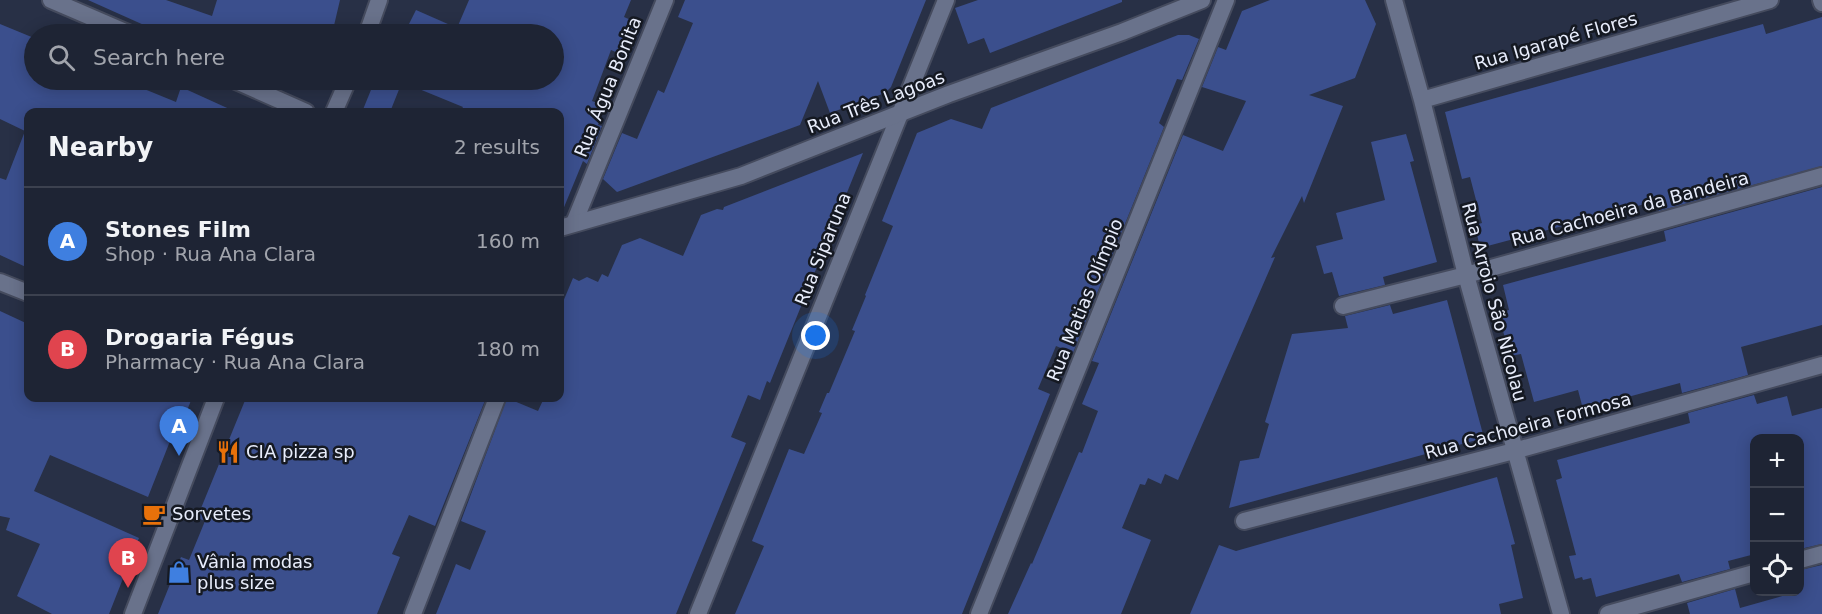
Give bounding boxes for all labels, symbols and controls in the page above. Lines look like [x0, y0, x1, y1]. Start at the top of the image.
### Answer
street label: Rua Igarapé Flores [1472, 7, 1640, 74]
street label: Rua Água Bonita [570, 14, 645, 160]
search box [24, 24, 564, 90]
icon: search [45, 41, 78, 74]
text: Search here [93, 45, 225, 70]
street label: Rua Três Lagoas [804, 66, 947, 137]
text: Nearby [48, 132, 153, 162]
text: 2 results [454, 135, 540, 159]
street label: Rua Cachoeira da Bandeira [1509, 167, 1751, 250]
street label: Rua Siparuna [790, 189, 855, 308]
street label: Rua Arroio São Nicolau [1458, 200, 1531, 404]
street label: Rua Matias Olímpio [1042, 215, 1127, 384]
text: Stones Film [105, 217, 251, 242]
text: A [60, 229, 75, 253]
text: 160 m [476, 229, 540, 253]
text: Shop · Rua Ana Clara [105, 242, 316, 266]
your location [801, 321, 830, 350]
text: Drogaria Fégus [105, 325, 294, 350]
text: B [60, 337, 75, 361]
text: 180 m [476, 337, 540, 361]
text: Pharmacy · Rua Ana Clara [105, 350, 365, 374]
street label: Rua Cachoeira Formosa [1422, 388, 1633, 463]
pin: A [160, 406, 198, 456]
map controls [1750, 434, 1804, 596]
button: + [1750, 434, 1804, 488]
restaurant icon: CIA pizza sp [215, 439, 241, 465]
place label: CIA pizza sp [246, 441, 355, 462]
button: − [1750, 488, 1804, 542]
cafe icon: Sorvetes [141, 501, 167, 527]
place label: Sorvetes [172, 503, 251, 524]
pin: B [108, 538, 148, 588]
button: locate [1750, 542, 1804, 596]
place label: Vânia modas plus size [197, 551, 313, 593]
shop icon: Vânia modas plus size [166, 559, 192, 585]

